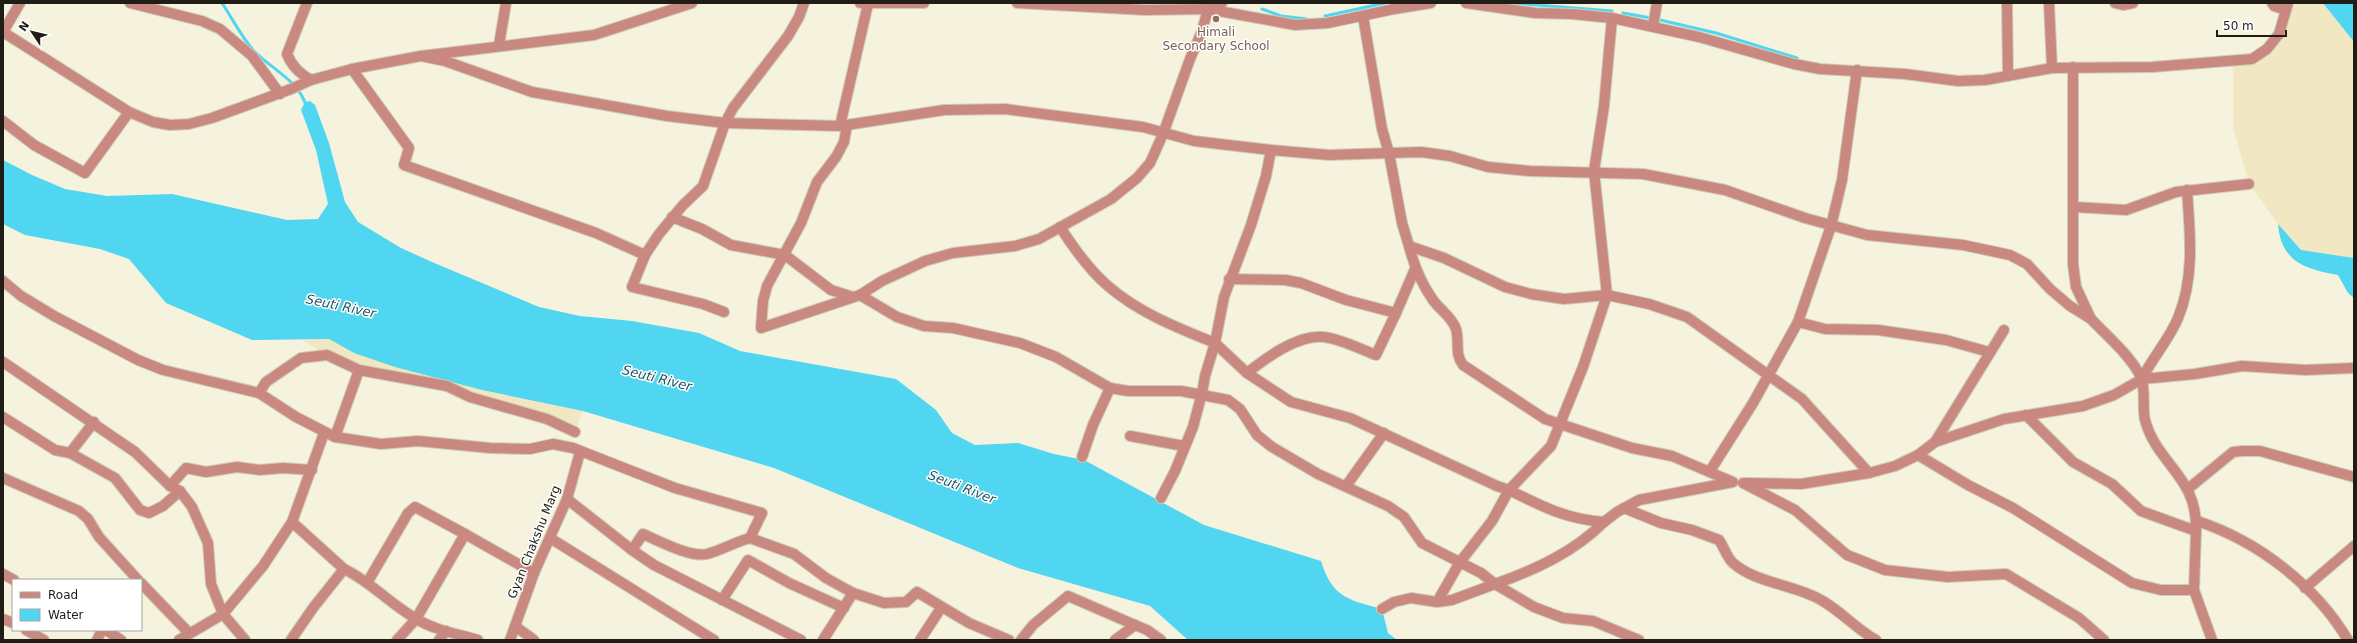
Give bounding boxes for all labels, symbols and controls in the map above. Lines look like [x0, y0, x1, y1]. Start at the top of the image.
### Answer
north arrow [12, 12, 52, 52]
scale bar [2217, 12, 2286, 38]
marker: Himali Secondary School [1211, 14, 1221, 24]
text: N [16, 19, 32, 34]
text: 50 m [2223, 19, 2254, 33]
place label: Himali Secondary School [1162, 25, 1270, 53]
water label: Seuti River [305, 291, 379, 321]
water label: Seuti River [621, 362, 695, 394]
water label: Seuti River [926, 467, 999, 507]
street label: Gyan Chakshu Marg [505, 483, 563, 601]
legend [12, 579, 142, 631]
text: Road [48, 588, 78, 602]
text: Water [48, 608, 84, 622]

